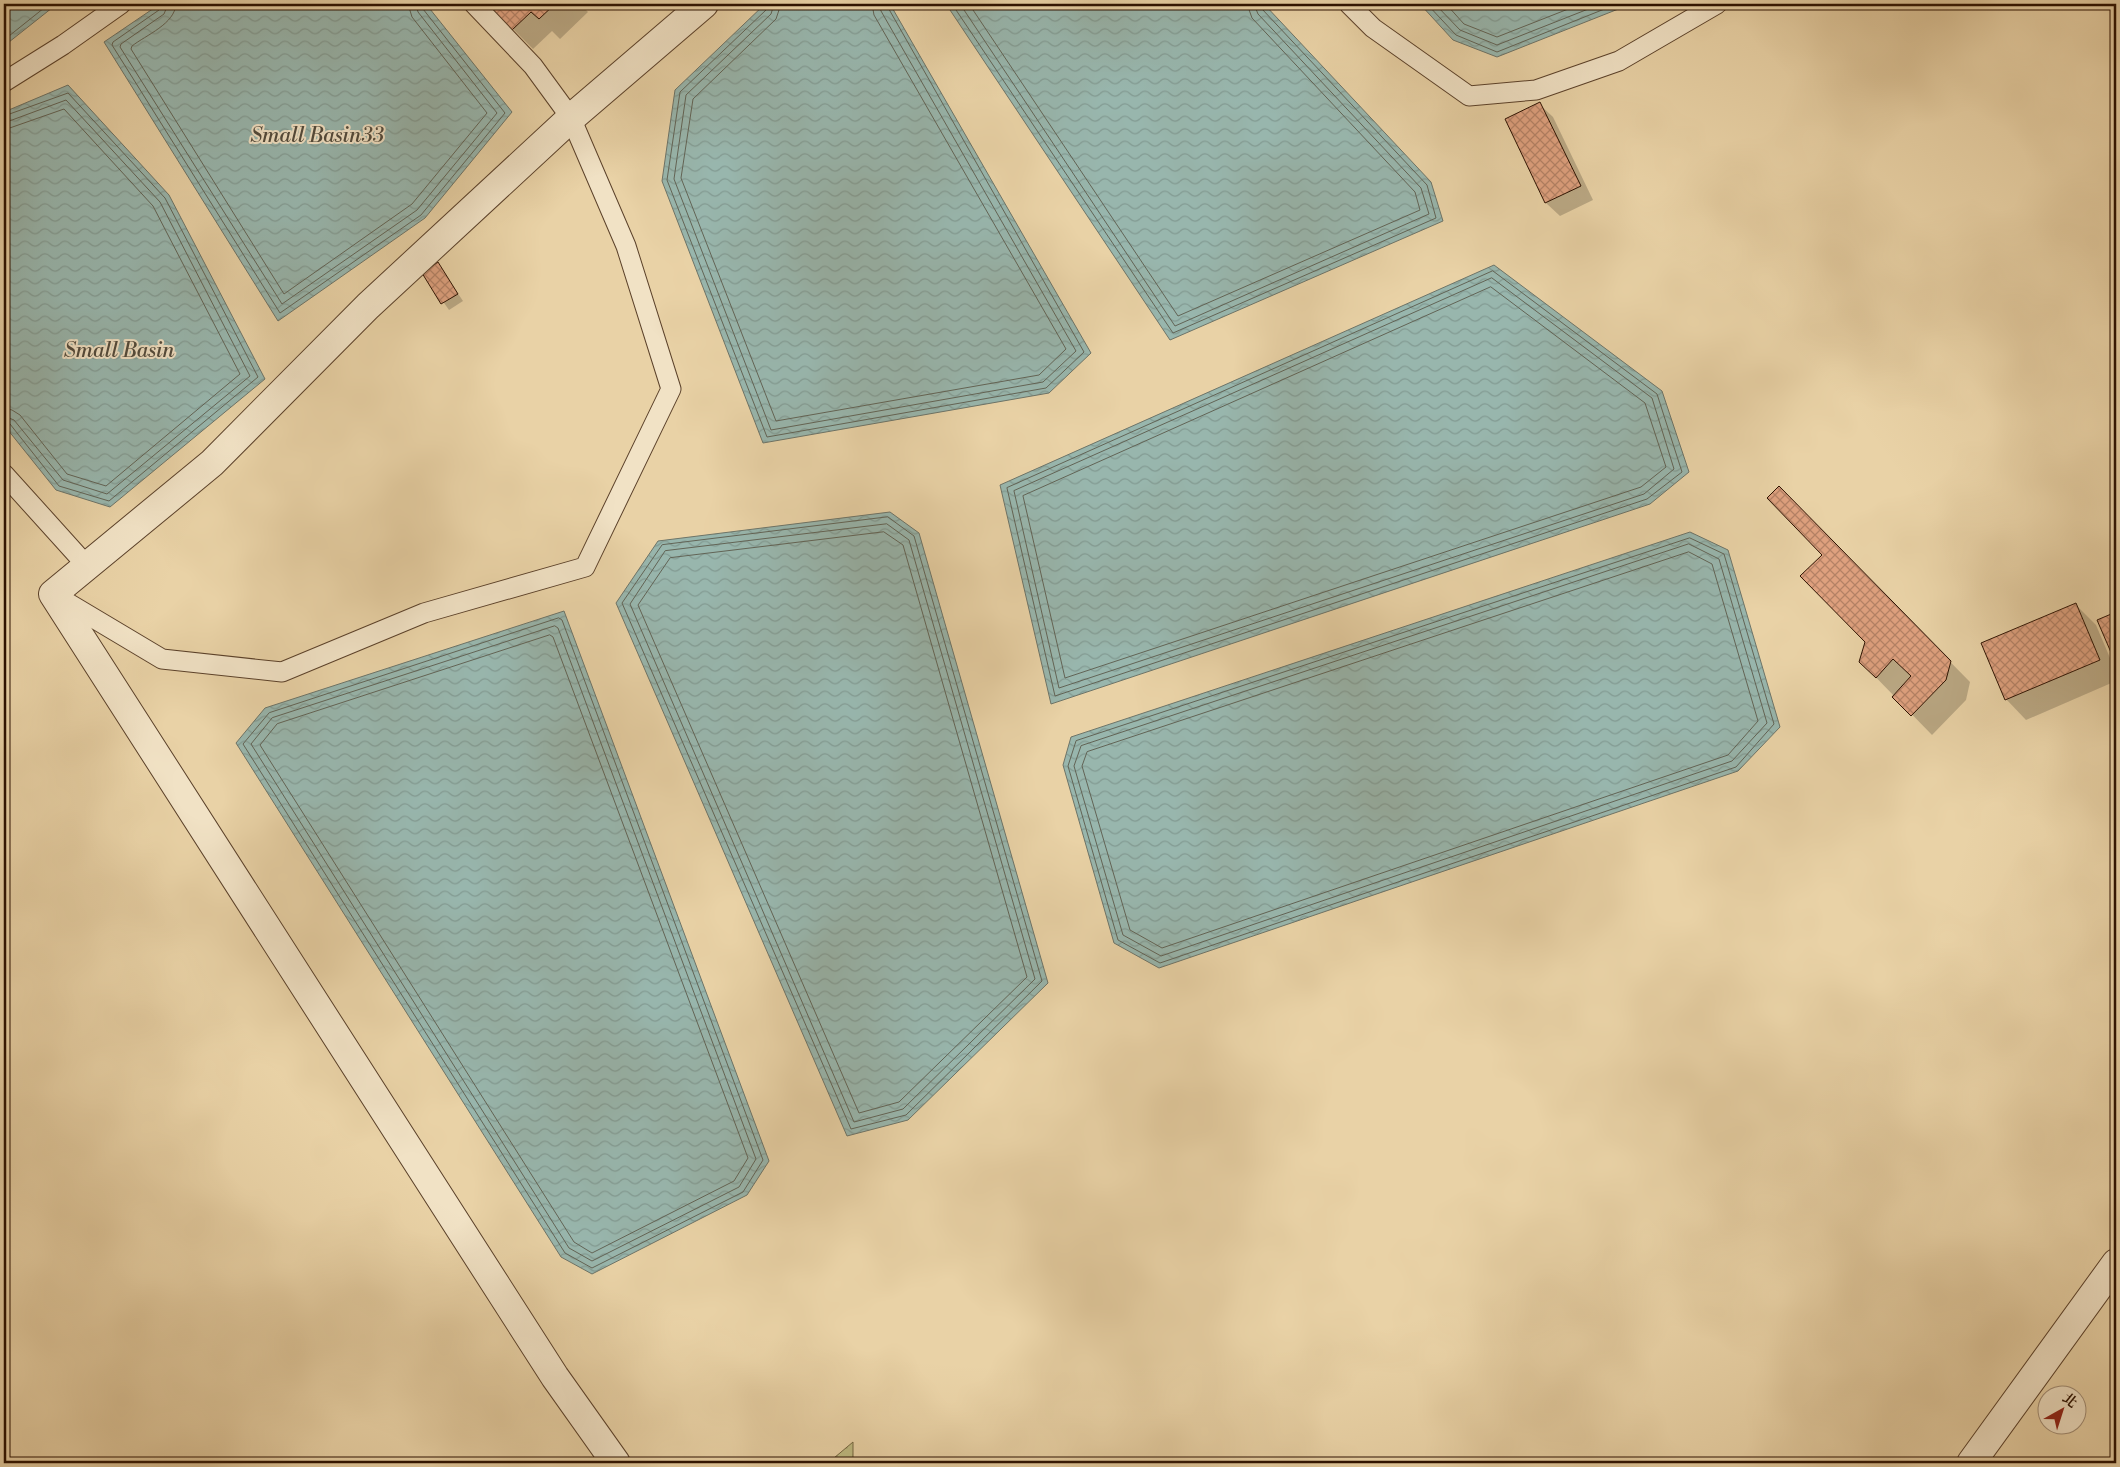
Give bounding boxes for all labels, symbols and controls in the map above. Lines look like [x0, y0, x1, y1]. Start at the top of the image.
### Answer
water label: Small Basin33 [250, 123, 384, 149]
water label: Small Basin [64, 338, 175, 364]
north arrow [2038, 1384, 2088, 1434]
text: 北 [2058, 1389, 2081, 1412]

